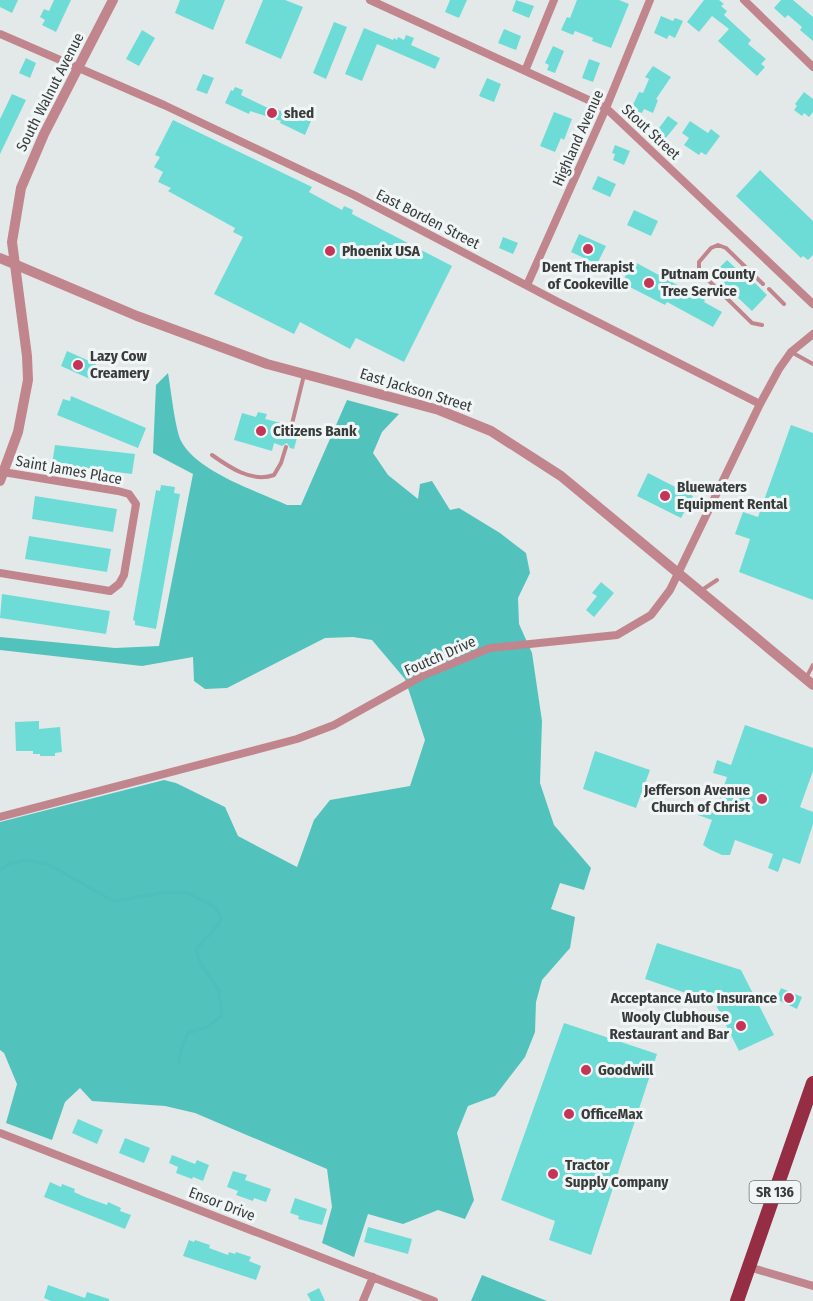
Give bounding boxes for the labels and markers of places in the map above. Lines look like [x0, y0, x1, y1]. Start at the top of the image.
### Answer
place label: shed [284, 104, 314, 122]
marker: shed [265, 106, 279, 120]
place label: Phoenix USA [342, 242, 421, 260]
marker: Dent Therapist of Cookeville [581, 242, 595, 256]
marker: Phoenix USA [323, 244, 337, 258]
place label: Dent Therapist of Cookeville [542, 258, 635, 293]
place label: Putnam County Tree Service [661, 265, 756, 300]
marker: Putnam County Tree Service [642, 276, 656, 290]
place label: Lazy Cow Creamery [90, 347, 150, 382]
marker: Lazy Cow Creamery [71, 358, 85, 372]
place label: Citizens Bank [273, 422, 357, 440]
marker: Citizens Bank [254, 424, 268, 438]
place label: Bluewaters Equipment Rental [677, 478, 788, 513]
marker: Bluewaters Equipment Rental [658, 489, 672, 503]
place label: Jefferson Avenue Church of Christ [643, 781, 751, 816]
marker: Jefferson Avenue Church of Christ [755, 792, 769, 806]
place label: Acceptance Auto Insurance [610, 989, 777, 1007]
marker: Acceptance Auto Insurance [782, 991, 796, 1005]
place label: Wooly Clubhouse Restaurant and Bar [610, 1008, 730, 1043]
marker: Wooly Clubhouse Restaurant and Bar [734, 1019, 748, 1033]
place label: Goodwill [598, 1061, 654, 1079]
marker: Goodwill [579, 1063, 593, 1077]
place label: OfficeMax [581, 1105, 644, 1123]
marker: OfficeMax [562, 1107, 576, 1121]
place label: Tractor Supply Company [565, 1156, 669, 1191]
marker: Tractor Supply Company [546, 1167, 560, 1181]

